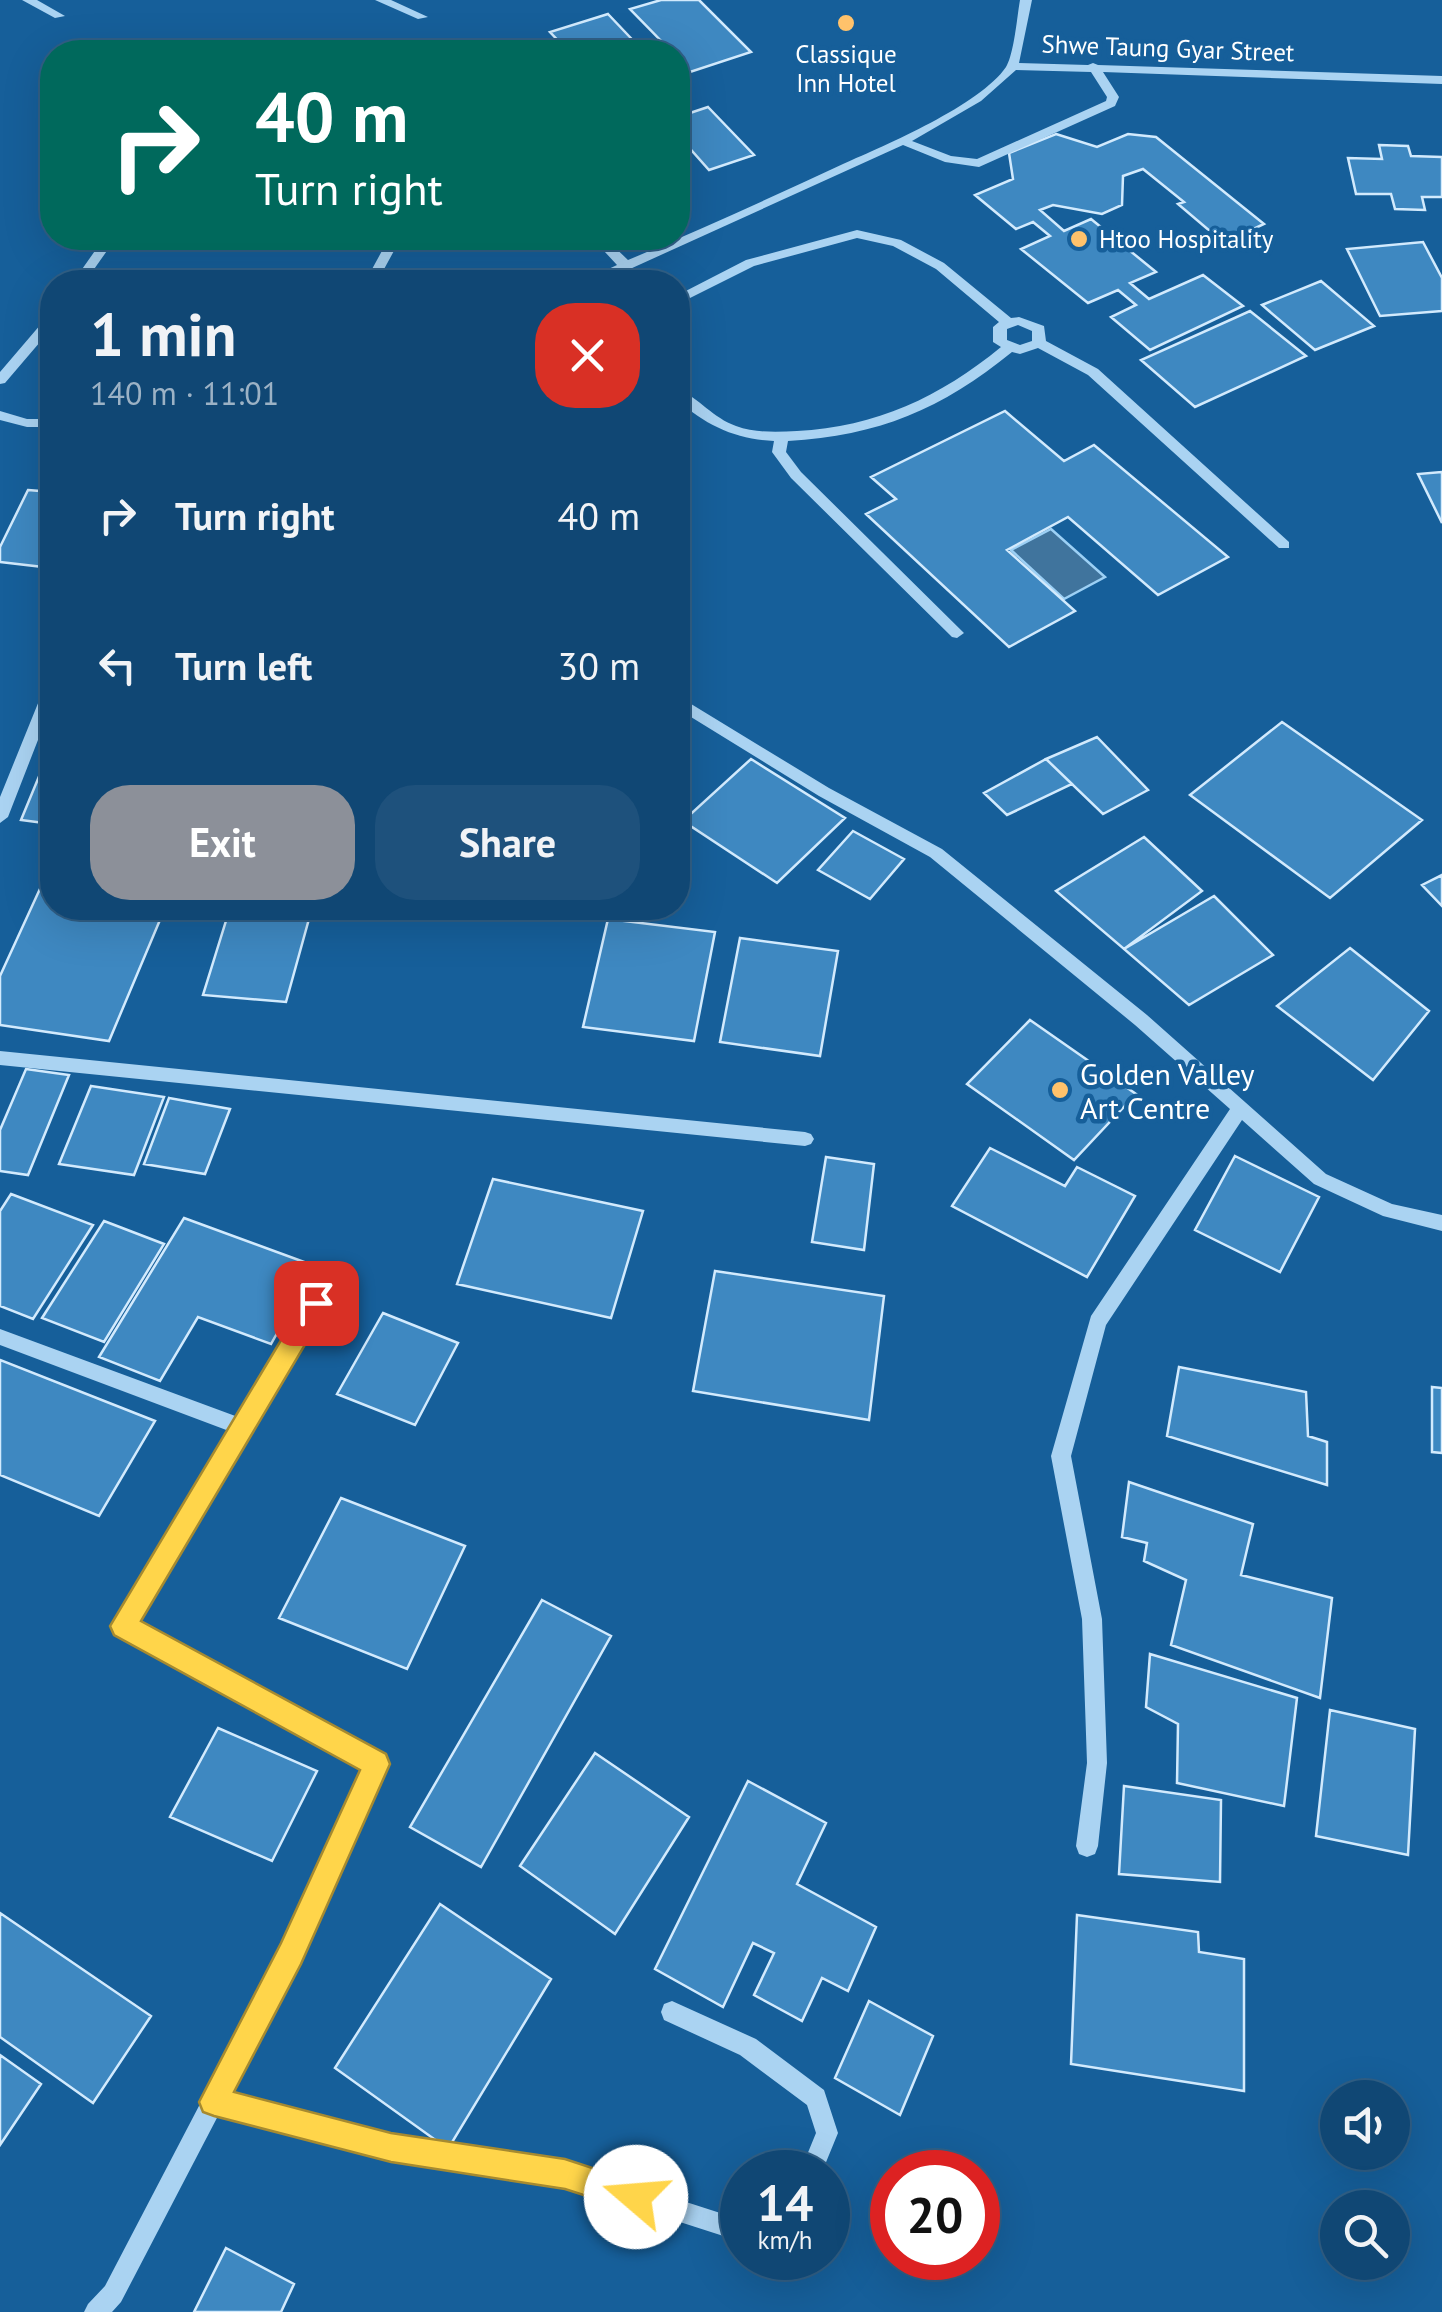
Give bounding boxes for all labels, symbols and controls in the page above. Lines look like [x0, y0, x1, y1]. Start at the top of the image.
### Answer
marker: Classique Inn Hotel [835, 12, 857, 34]
street label: Shwe Taung Gyar Street [1041, 28, 1295, 68]
place label: Classique Inn Hotel [795, 38, 897, 99]
text: 40 m [255, 71, 408, 161]
icon: right [90, 80, 220, 210]
text: Turn right [255, 159, 443, 217]
place label: Htoo Hospitality [1099, 223, 1274, 255]
marker: Htoo Hospitality [1068, 228, 1090, 250]
text: 1 min [90, 295, 236, 373]
button: close [535, 303, 640, 408]
text: 140 m · 11:01 [90, 372, 279, 414]
icon: right [90, 488, 145, 543]
text: Turn right [175, 491, 335, 540]
text: 40 m [558, 491, 640, 540]
icon: left [90, 638, 145, 693]
text: Turn left [175, 641, 312, 690]
text: 30 m [558, 641, 640, 690]
button: Exit [90, 785, 355, 900]
button: Share [375, 785, 640, 900]
place label: Golden Valley Art Centre [1080, 1054, 1255, 1127]
marker: Golden Valley Art Centre [1049, 1079, 1071, 1101]
pin [274, 1261, 359, 1346]
icon: arrive [289, 1276, 344, 1331]
map controls [1320, 2080, 1410, 2280]
button: sound [1320, 2080, 1410, 2170]
position arrow [584, 2145, 688, 2249]
speed limit sign: 20 [870, 2150, 1000, 2280]
text: 14 [757, 2170, 813, 2235]
button: search [1320, 2190, 1410, 2280]
text: km/h [758, 2224, 812, 2256]

